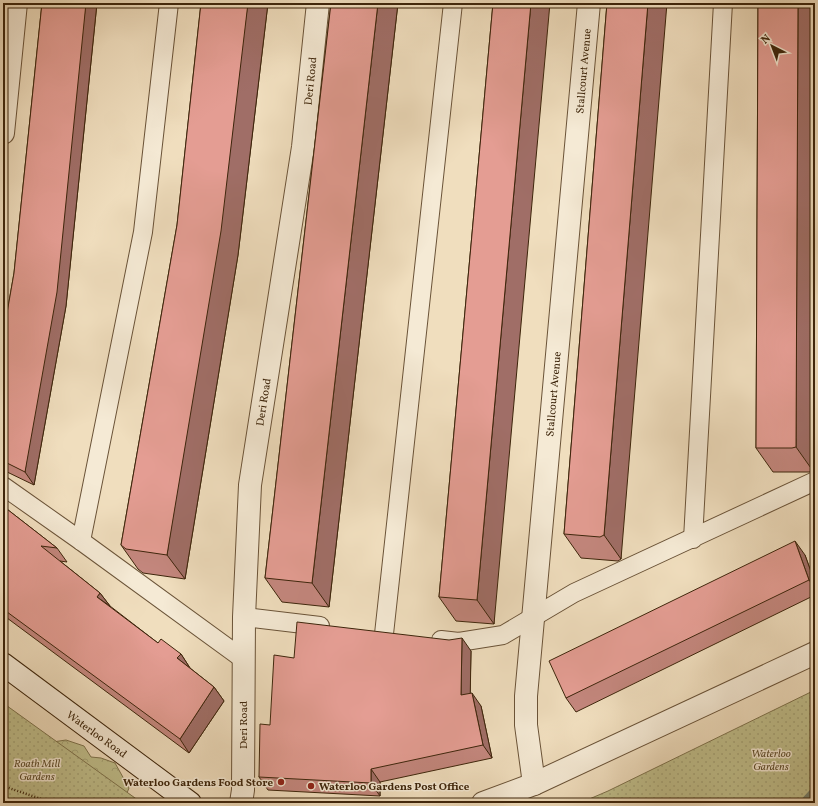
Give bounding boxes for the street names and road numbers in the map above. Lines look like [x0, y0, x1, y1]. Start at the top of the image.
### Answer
street label: Stallcourt Avenue [573, 28, 596, 114]
street label: Deri Road [302, 56, 321, 106]
street label: Stallcourt Avenue [543, 351, 566, 437]
street label: Deri Road [253, 377, 276, 427]
street label: Deri Road [237, 701, 252, 749]
street label: Waterloo Road [63, 708, 129, 762]

